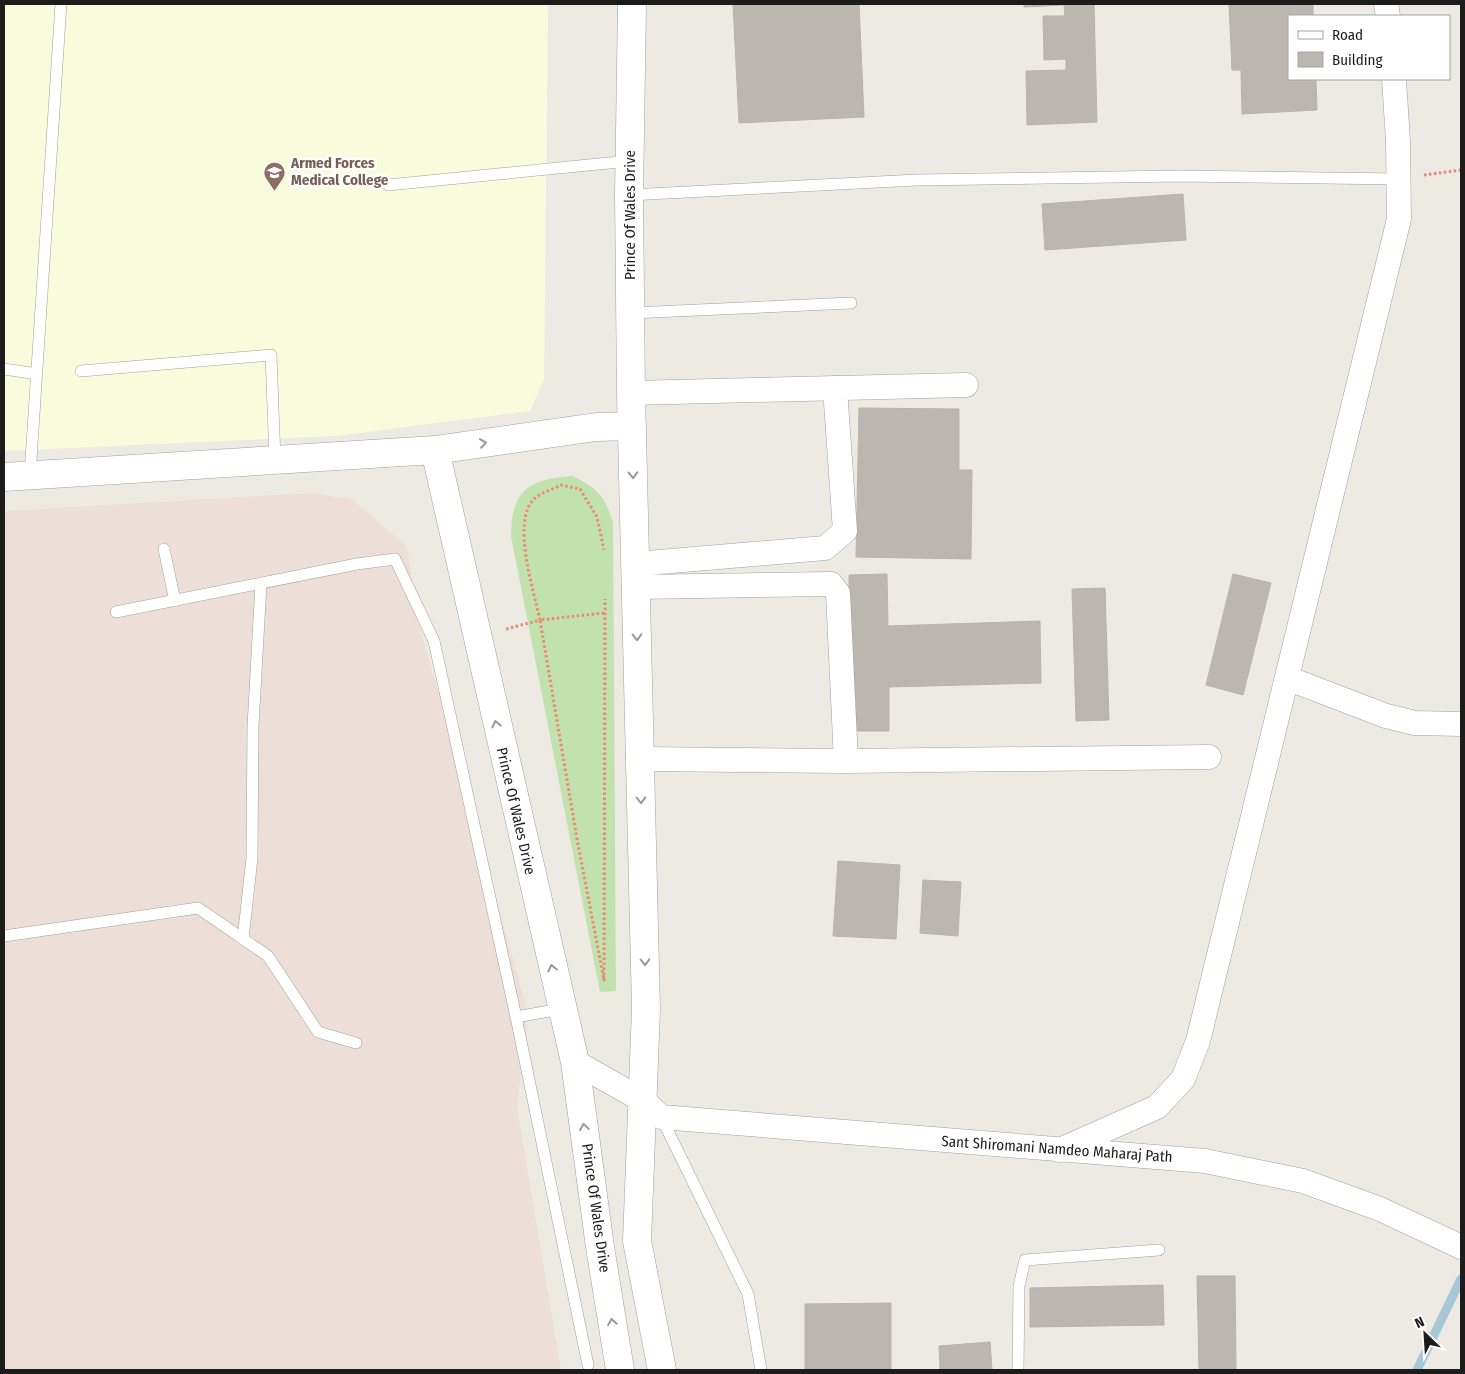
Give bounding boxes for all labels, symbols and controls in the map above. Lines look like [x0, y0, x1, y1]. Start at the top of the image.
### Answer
legend [1288, 15, 1450, 80]
text: Road [1332, 26, 1363, 44]
text: Building [1332, 51, 1383, 69]
street label: Prince Of Wales Drive [621, 150, 639, 280]
place label: Armed Forces Medical College [290, 154, 389, 189]
school or university icon: Armed Forces Medical College [263, 160, 287, 191]
one-way arrow [480, 438, 488, 449]
one-way arrow [628, 471, 639, 479]
one-way arrow [632, 633, 643, 641]
one-way arrow [491, 720, 502, 728]
street label: Prince Of Wales Drive [493, 746, 539, 876]
one-way arrow [636, 796, 647, 804]
one-way arrow [640, 958, 651, 966]
one-way arrow [547, 963, 558, 972]
one-way arrow [580, 1122, 590, 1131]
street label: Sant Shiromani Namdeo Maharaj Path [941, 1132, 1173, 1166]
street label: Prince Of Wales Drive [578, 1142, 614, 1274]
north arrow [1400, 1309, 1450, 1359]
text: N [1412, 1313, 1427, 1332]
one-way arrow [608, 1318, 618, 1327]

